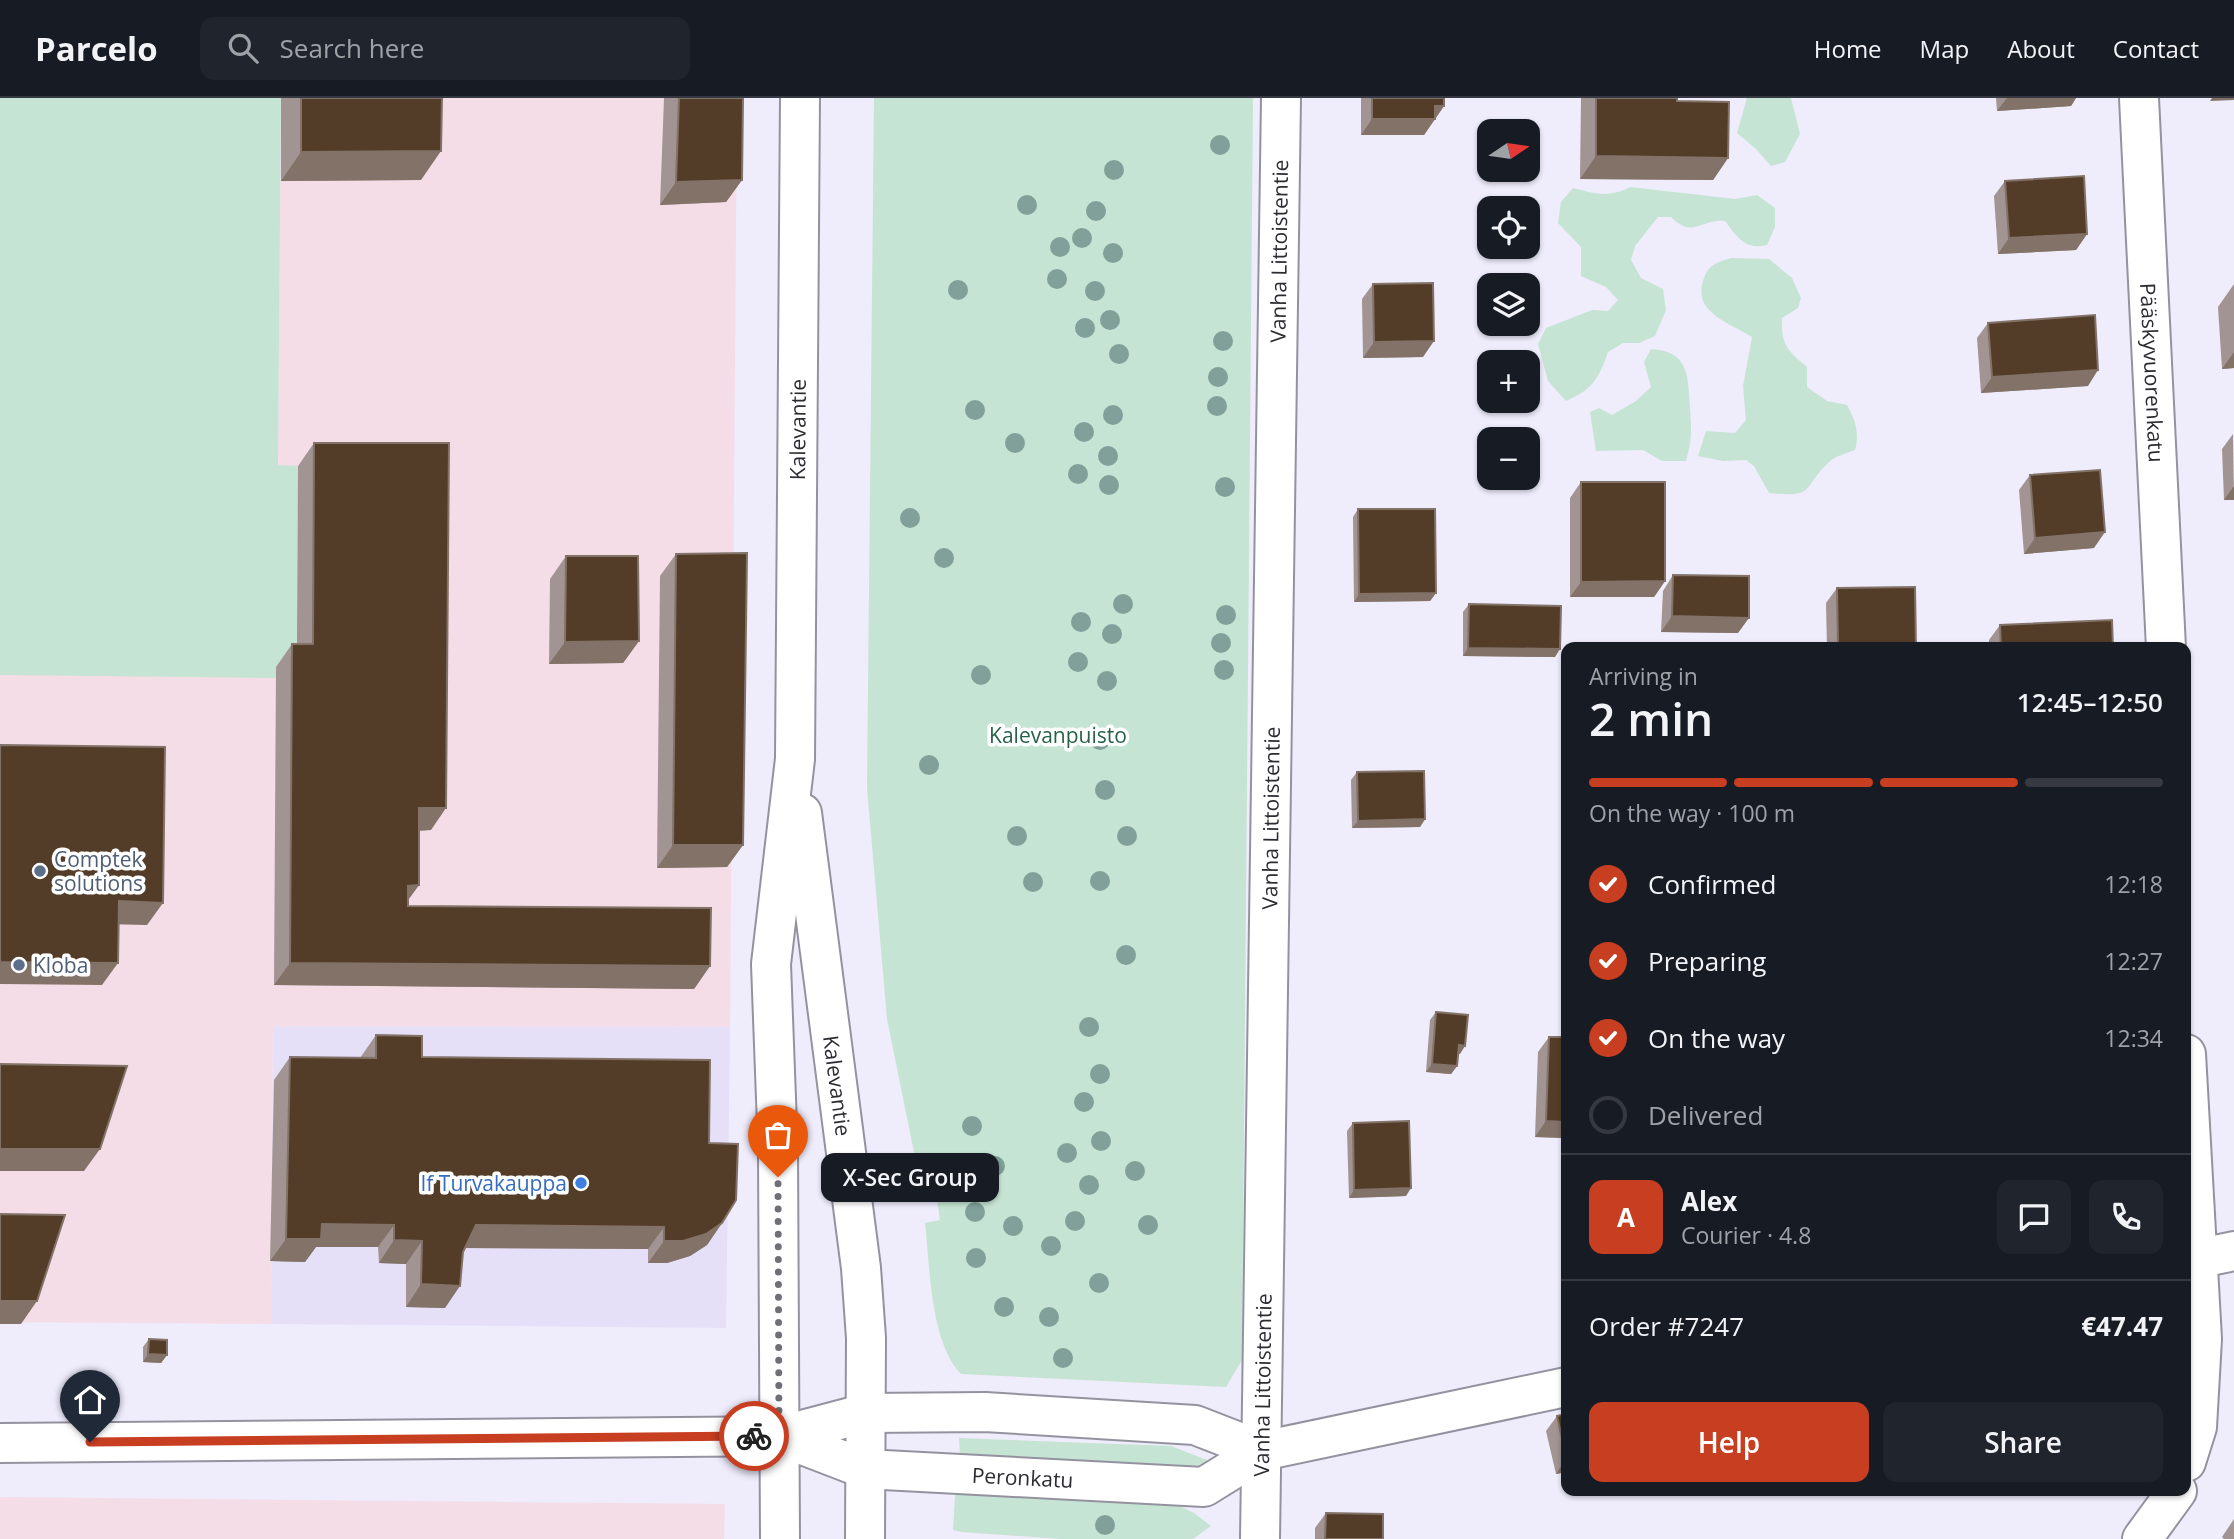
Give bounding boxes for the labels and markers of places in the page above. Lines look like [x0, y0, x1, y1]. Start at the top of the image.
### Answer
place label: Comptek solutions [54, 845, 143, 897]
marker: Comptek solutions [32, 863, 48, 879]
place label: Kloba [33, 951, 88, 979]
marker: Kloba [11, 957, 27, 973]
pin [748, 1105, 808, 1177]
callout: X-Sec Group [820, 1152, 998, 1202]
place label: If Turvakauppa [420, 1169, 567, 1197]
marker: If Turvakauppa [573, 1175, 589, 1191]
pin [60, 1370, 120, 1442]

